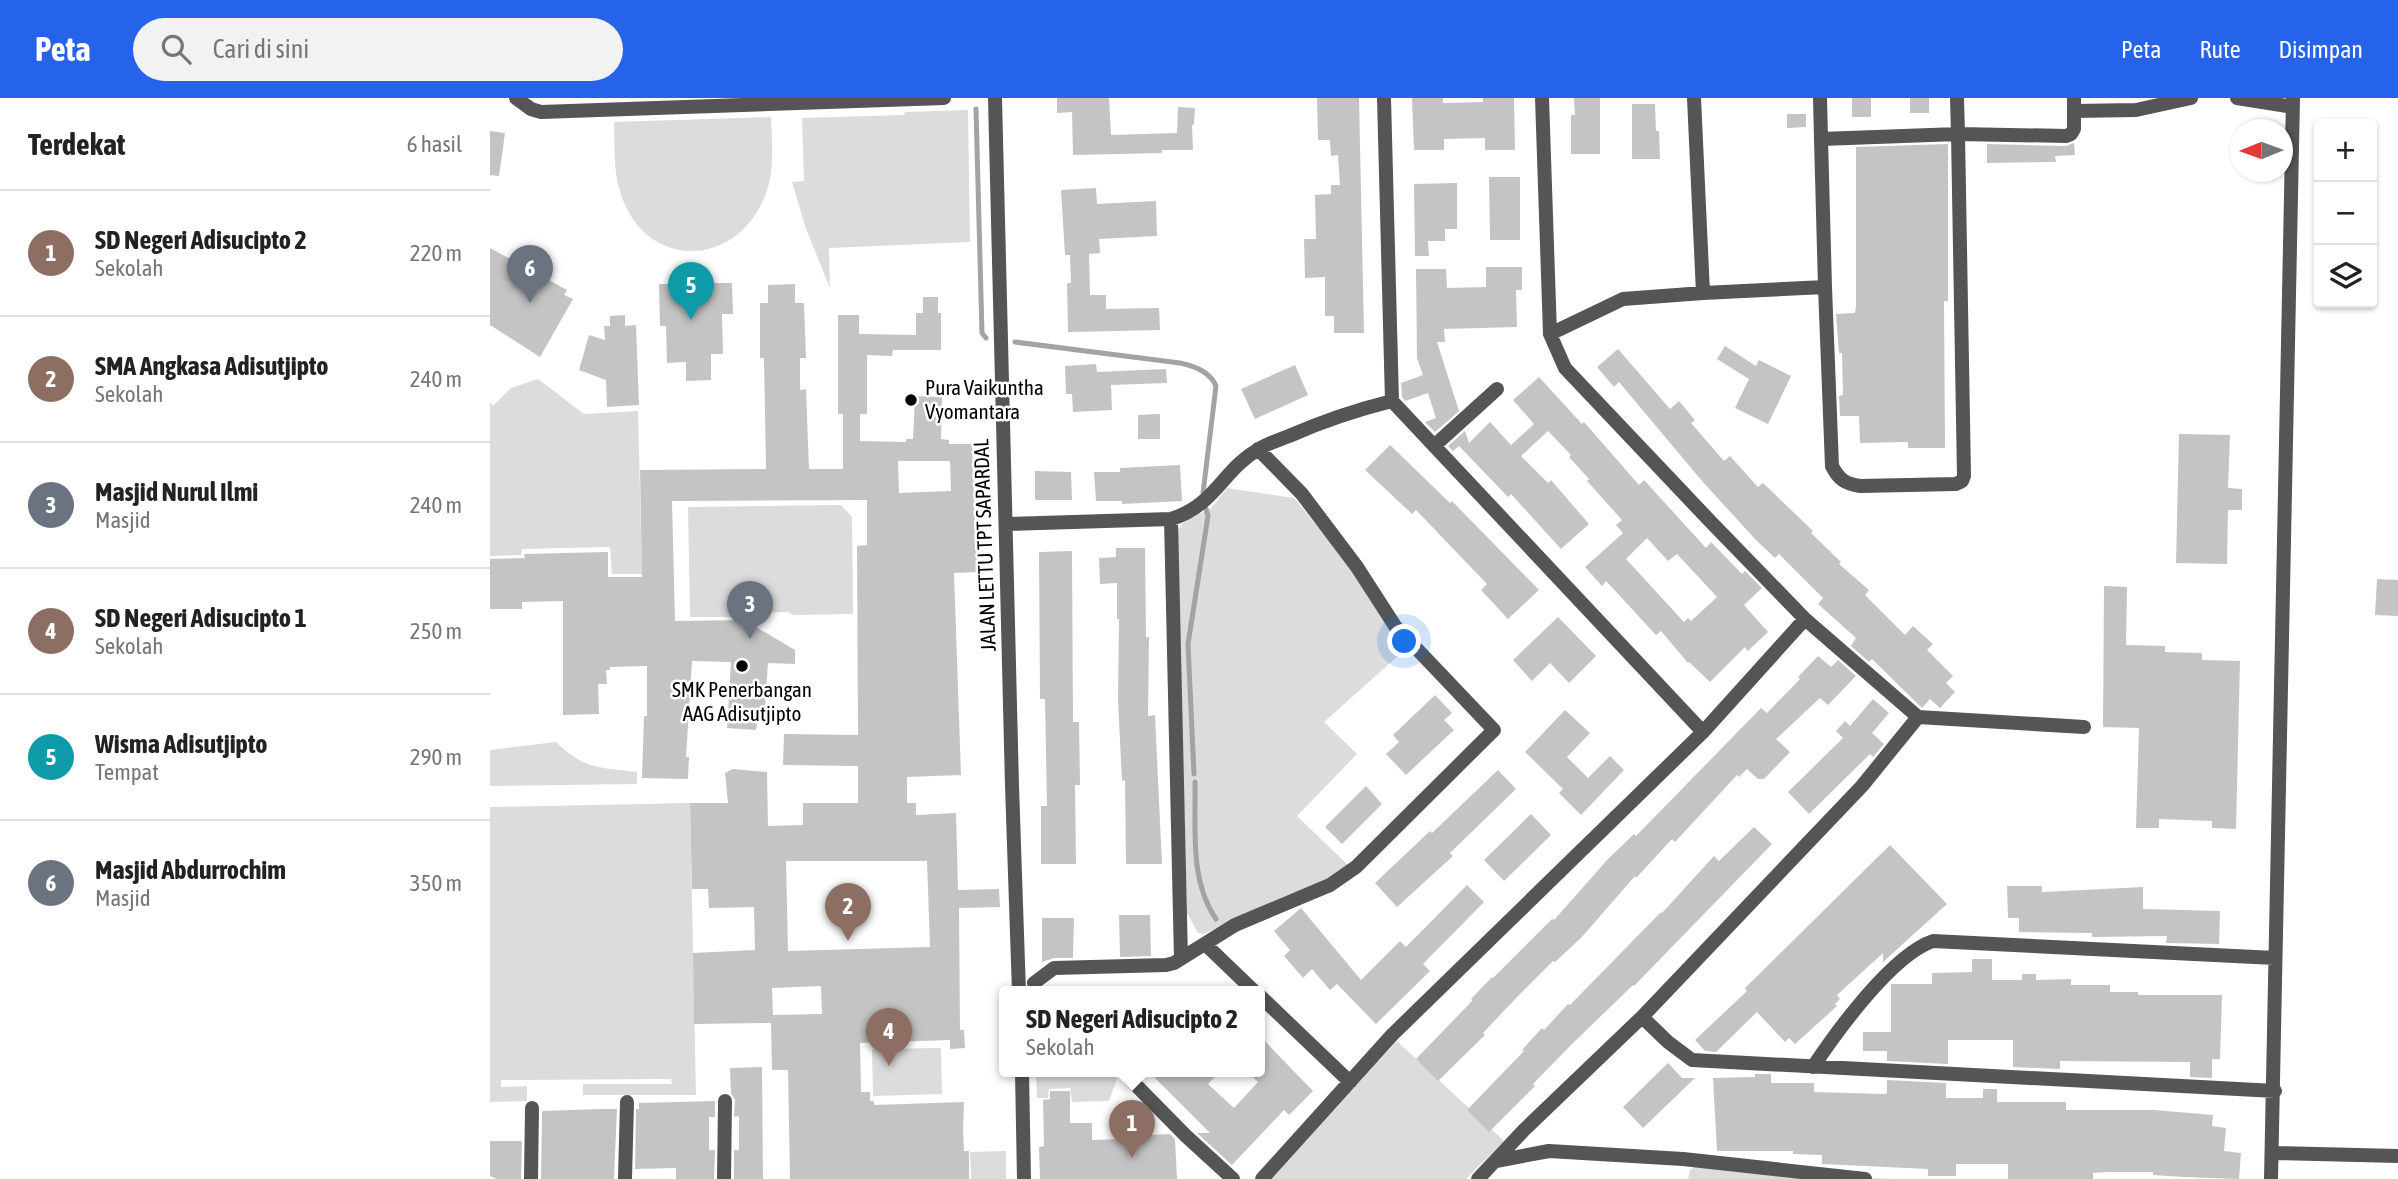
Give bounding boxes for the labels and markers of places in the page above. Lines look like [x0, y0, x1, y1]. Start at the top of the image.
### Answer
pin: 6 [507, 245, 553, 303]
pin: 5 [668, 262, 714, 320]
place label: Pura Vaikuntha Vyomantara [925, 375, 1044, 423]
marker: Pura Vaikuntha Vyomantara [903, 392, 919, 408]
pin: 3 [727, 581, 773, 639]
marker: SMK Penerbangan AAG Adisutjipto [734, 658, 750, 674]
place label: SMK Penerbangan AAG Adisutjipto [672, 677, 812, 725]
pin: 2 [825, 883, 871, 941]
pin: 4 [866, 1008, 912, 1066]
pin: 1 [1109, 1100, 1155, 1158]

